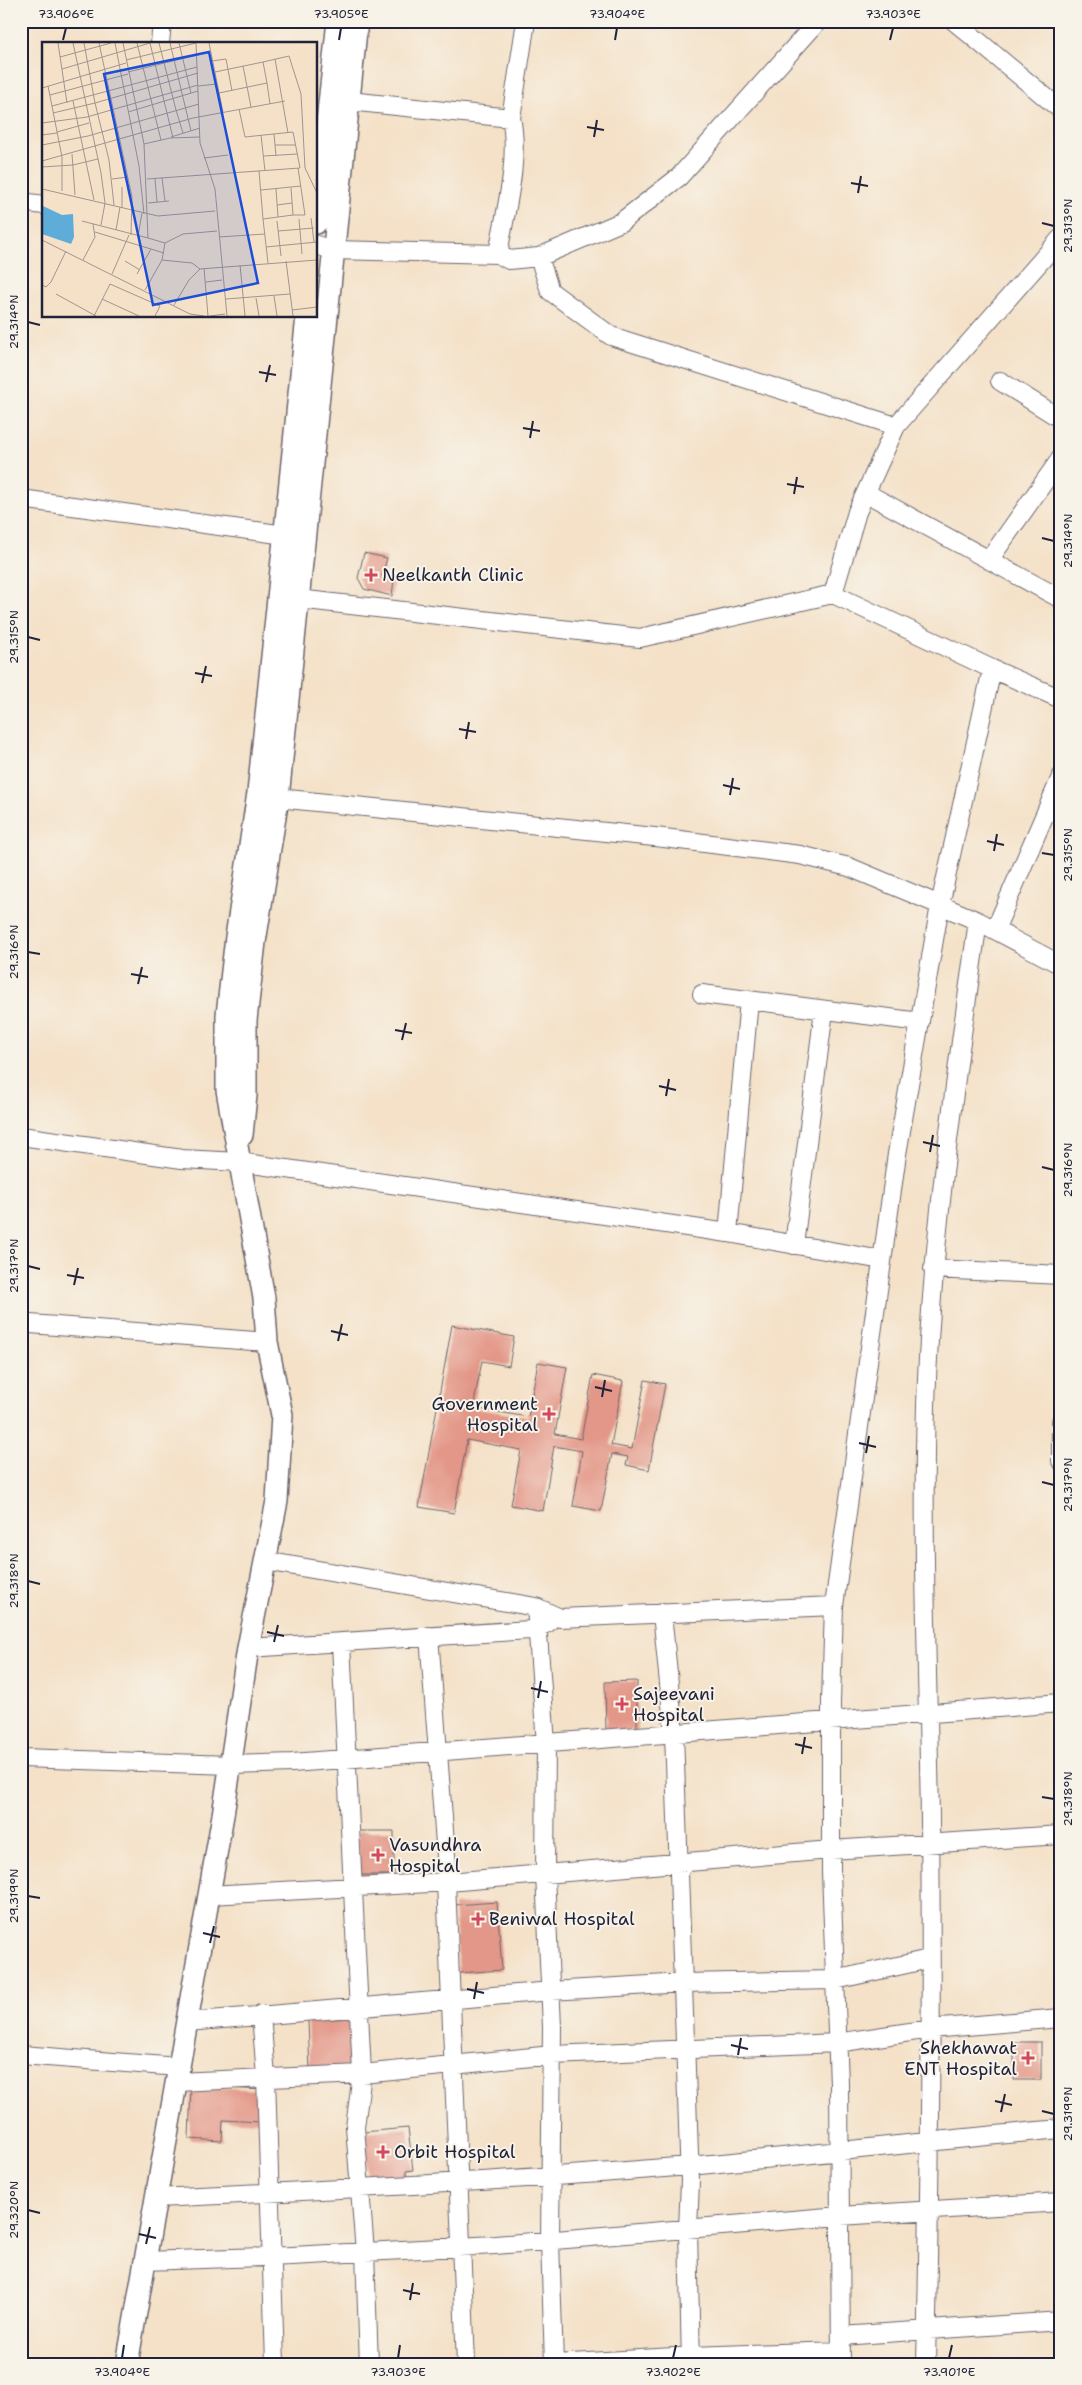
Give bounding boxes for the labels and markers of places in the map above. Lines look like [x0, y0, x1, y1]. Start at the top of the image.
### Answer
place label: Neelkanth Clinic [382, 563, 524, 587]
marker: Neelkanth Clinic [364, 568, 378, 582]
place label: Government Hospital [431, 1392, 539, 1437]
marker: Government Hospital [542, 1407, 556, 1421]
place label: Sajeevani Hospital [633, 1682, 715, 1727]
marker: Sajeevani Hospital [615, 1697, 629, 1711]
place label: Vasundhra Hospital [389, 1833, 481, 1878]
marker: Vasundhra Hospital [371, 1848, 385, 1862]
place label: Beniwal Hospital [489, 1907, 635, 1931]
marker: Beniwal Hospital [471, 1912, 485, 1926]
place label: Shekhawat ENT Hospital [904, 2036, 1018, 2081]
marker: Shekhawat ENT Hospital [1021, 2051, 1035, 2065]
place label: Orbit Hospital [394, 2140, 516, 2164]
marker: Orbit Hospital [376, 2145, 390, 2159]

